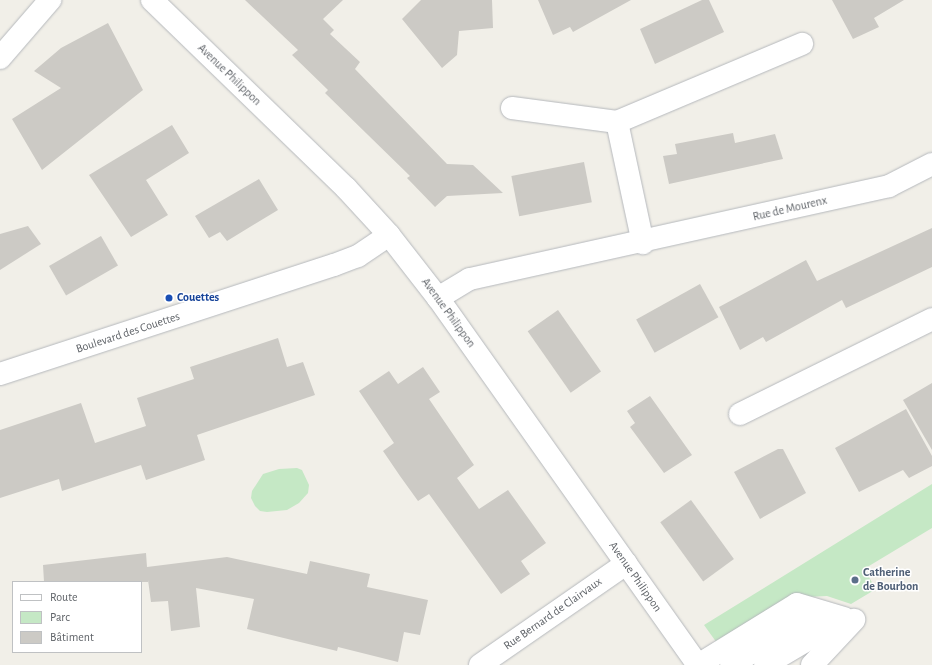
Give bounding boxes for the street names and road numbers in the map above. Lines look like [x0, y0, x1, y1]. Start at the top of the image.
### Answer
street label: Avenue Philippon [194, 41, 264, 109]
street label: Rue de Mourenx [752, 193, 828, 225]
street label: Avenue Philippon [418, 275, 478, 351]
street label: Boulevard des Couettes [74, 309, 182, 357]
street label: Avenue Philippon [605, 539, 665, 615]
street label: Rue Bernard de Clairvaux [501, 575, 605, 653]

